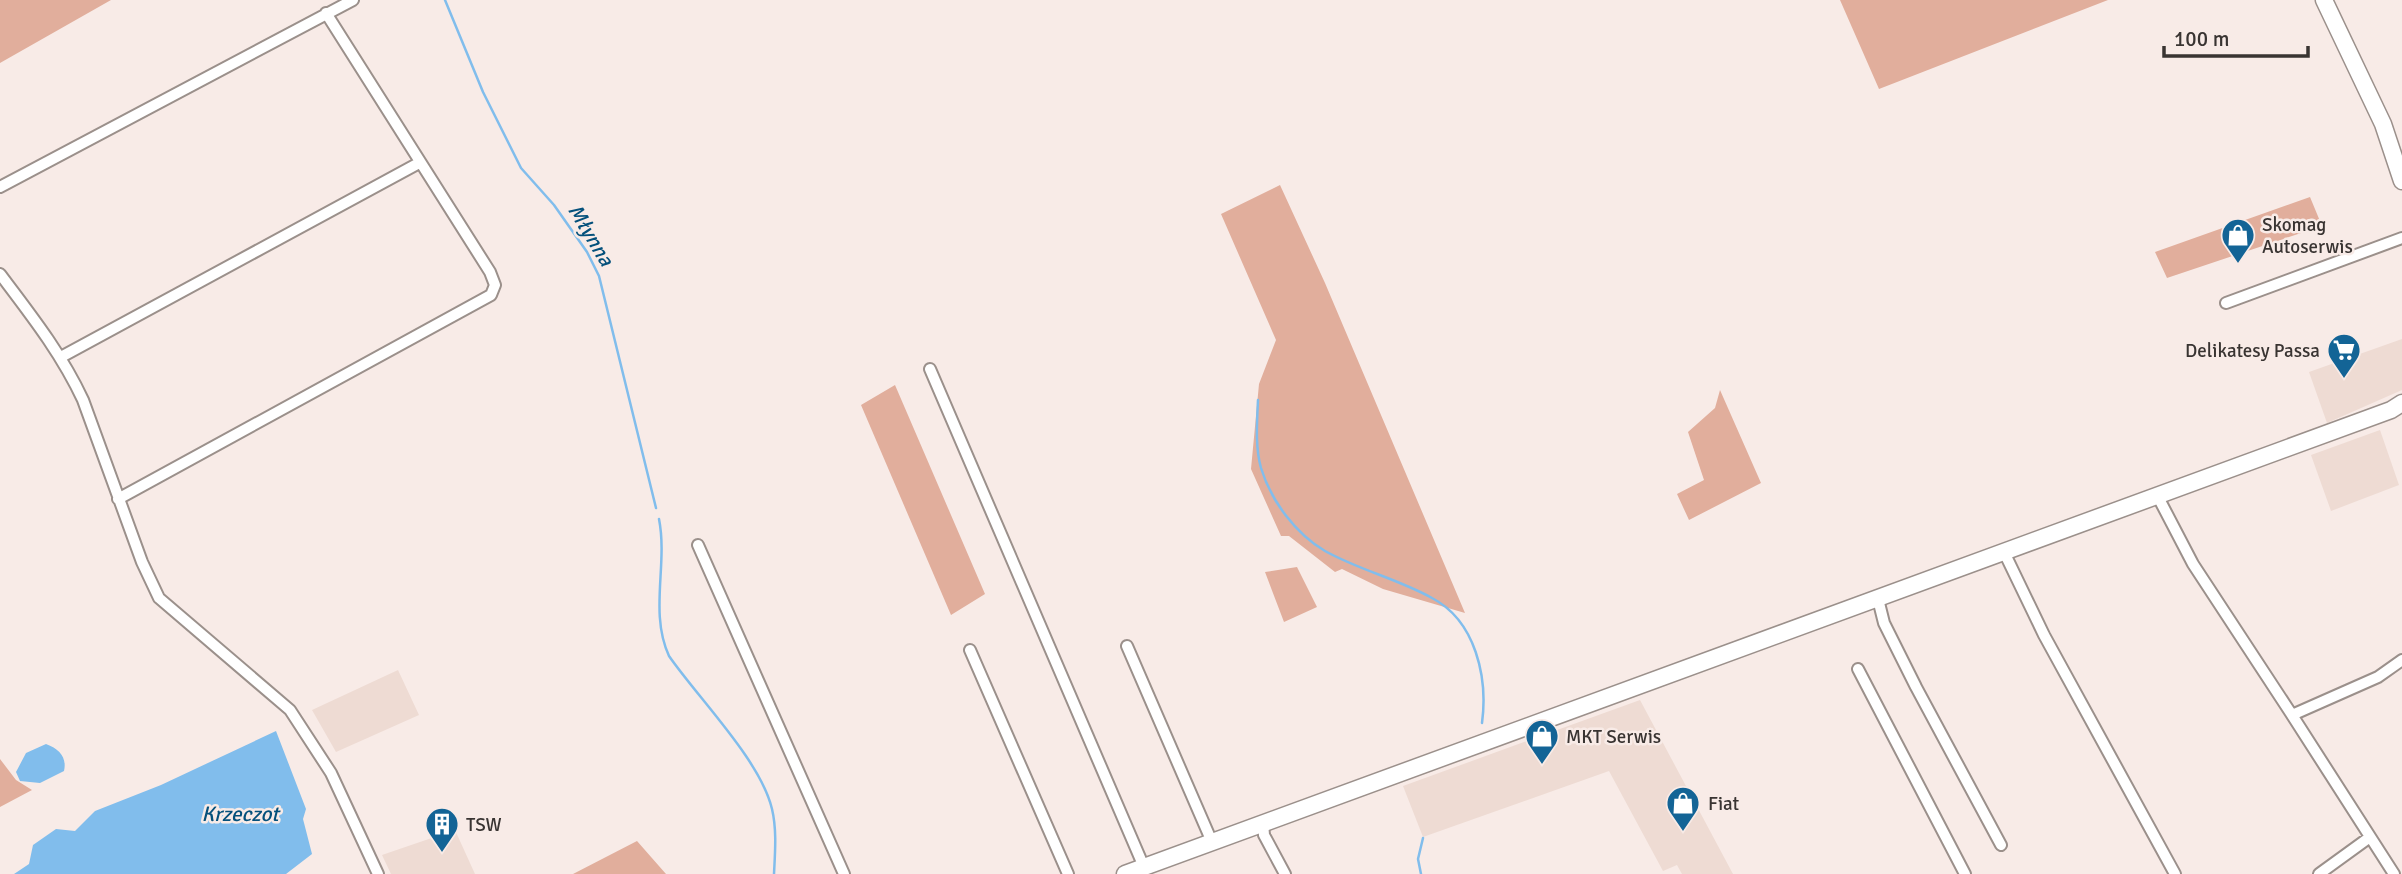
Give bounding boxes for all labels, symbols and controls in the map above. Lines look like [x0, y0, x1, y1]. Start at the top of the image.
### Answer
scale bar [2164, 14, 2308, 58]
text: 100 m [2174, 26, 2229, 52]
water label: Młynna [562, 199, 620, 272]
place label: Skomag Autoserwis [2262, 213, 2353, 259]
shop icon: Skomag Autoserwis [2219, 216, 2257, 265]
supermarket icon: Delikatesy Passa [2325, 331, 2363, 380]
place label: Delikatesy Passa [2185, 339, 2320, 363]
shop icon: MKT Serwis [1523, 717, 1561, 766]
place label: MKT Serwis [1566, 725, 1661, 749]
shop icon: Fiat [1664, 784, 1702, 833]
place label: Fiat [1708, 792, 1739, 816]
water label: Krzeczot [201, 801, 281, 827]
building icon: TSW [423, 805, 461, 854]
place label: TSW [466, 813, 502, 837]

